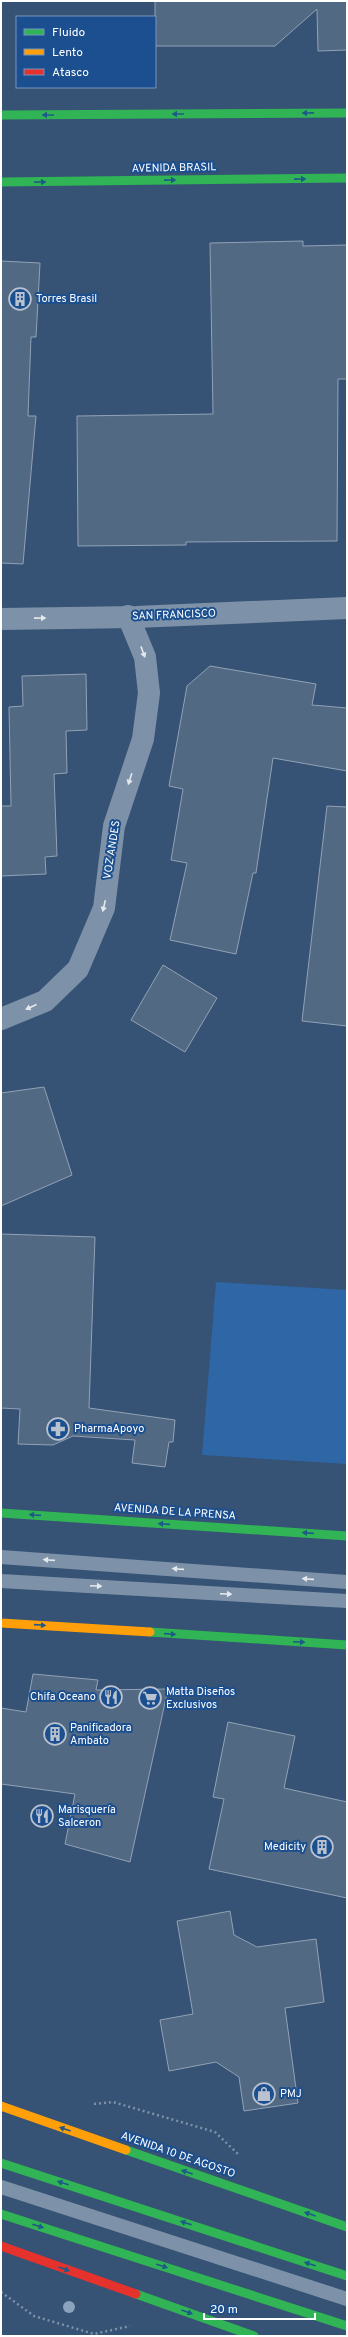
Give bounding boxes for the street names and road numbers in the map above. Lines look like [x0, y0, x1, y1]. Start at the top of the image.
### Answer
street label: AVENIDA BRASIL [132, 160, 216, 176]
street label: SAN FRANCISCO [132, 607, 216, 623]
street label: VOZ ANDES [100, 819, 124, 881]
street label: AVENIDA DE LA PRENSA [114, 1501, 236, 1523]
street label: AVENIDA 10 DE AGOSTO [119, 2129, 237, 2181]

